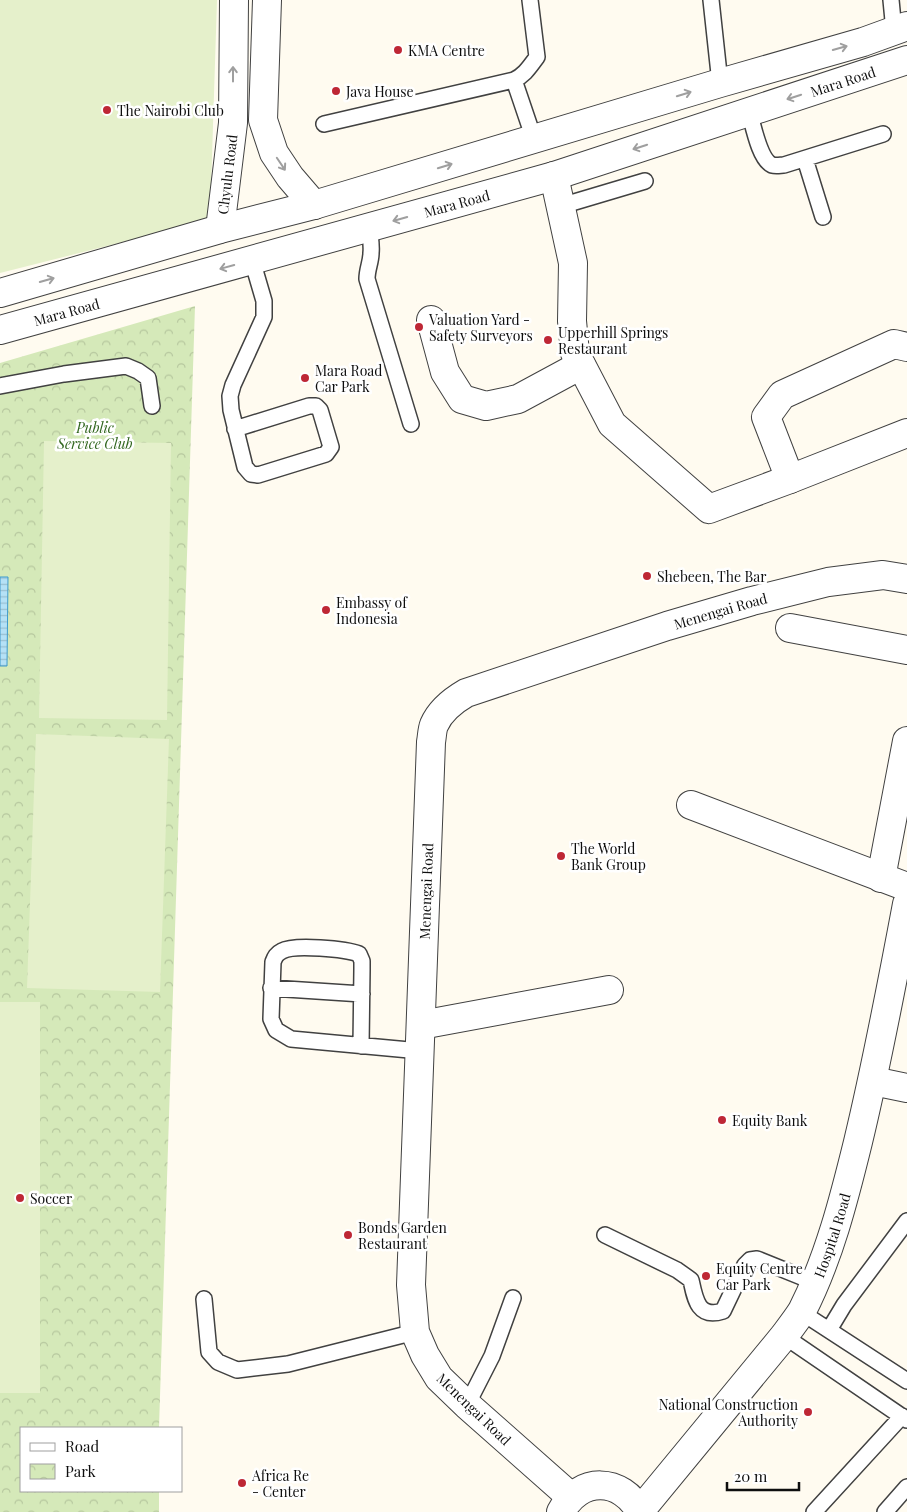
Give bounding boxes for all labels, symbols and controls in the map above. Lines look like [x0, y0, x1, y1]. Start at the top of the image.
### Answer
place label: KMA Centre [408, 41, 485, 60]
one-way arrow [832, 43, 848, 53]
marker: KMA Centre [392, 44, 404, 56]
street label: Mara Road [808, 62, 878, 101]
one-way arrow [229, 66, 238, 82]
place label: Java House [345, 82, 414, 101]
marker: Java House [330, 85, 342, 97]
one-way arrow [676, 88, 692, 98]
one-way arrow [786, 92, 802, 102]
place label: The Nairobi Club [117, 101, 224, 120]
marker: The Nairobi Club [101, 104, 113, 116]
street label: Chyulu Road [212, 133, 241, 216]
one-way arrow [632, 143, 648, 153]
one-way arrow [276, 157, 286, 171]
one-way arrow [437, 160, 453, 170]
street label: Mara Road [422, 185, 492, 221]
one-way arrow [392, 214, 408, 224]
one-way arrow [219, 263, 235, 272]
one-way arrow [38, 274, 54, 284]
street label: Mara Road [31, 293, 102, 330]
place label: Valuation Yard - Safety Surveyors [428, 310, 533, 345]
marker: Valuation Yard - Safety Surveyors [413, 321, 425, 333]
place label: Upperhill Springs Restaurant [558, 323, 668, 358]
marker: Upperhill Springs Restaurant [542, 334, 554, 346]
place label: Mara Road Car Park [315, 361, 382, 396]
marker: Mara Road Car Park [299, 372, 311, 384]
park label: Public Service Club [56, 418, 133, 453]
place label: Shebeen, The Bar [657, 567, 767, 586]
marker: Shebeen, The Bar [641, 570, 653, 582]
street label: Menengai Road [671, 588, 769, 633]
place label: Embassy of Indonesia [336, 593, 408, 628]
marker: Embassy of Indonesia [320, 604, 332, 616]
place label: The World Bank Group [571, 839, 646, 874]
street label: Menengai Road [414, 843, 437, 940]
marker: The World Bank Group [555, 850, 567, 862]
place label: Equity Bank [732, 1111, 808, 1130]
marker: Equity Bank [716, 1114, 728, 1126]
place label: Soccer [30, 1189, 73, 1208]
street label: Hospital Road [809, 1191, 854, 1280]
marker: Soccer [14, 1192, 26, 1204]
place label: Bonds Garden Restaurant [358, 1218, 448, 1253]
marker: Bonds Garden Restaurant [342, 1229, 354, 1241]
place label: Equity Centre Car Park [716, 1259, 803, 1294]
marker: Equity Centre Car Park [700, 1270, 712, 1282]
street label: Menengai Road [433, 1369, 515, 1449]
place label: National Construction Authority [659, 1395, 799, 1430]
marker: National Construction Authority [802, 1406, 814, 1418]
legend [20, 1427, 182, 1492]
text: Road [65, 1436, 99, 1456]
scale bar [727, 1460, 800, 1492]
text: Park [65, 1461, 97, 1481]
place label: Africa Re - Center [251, 1466, 309, 1501]
text: 20 m [734, 1466, 768, 1486]
marker: Africa Re - Center [236, 1477, 248, 1489]

